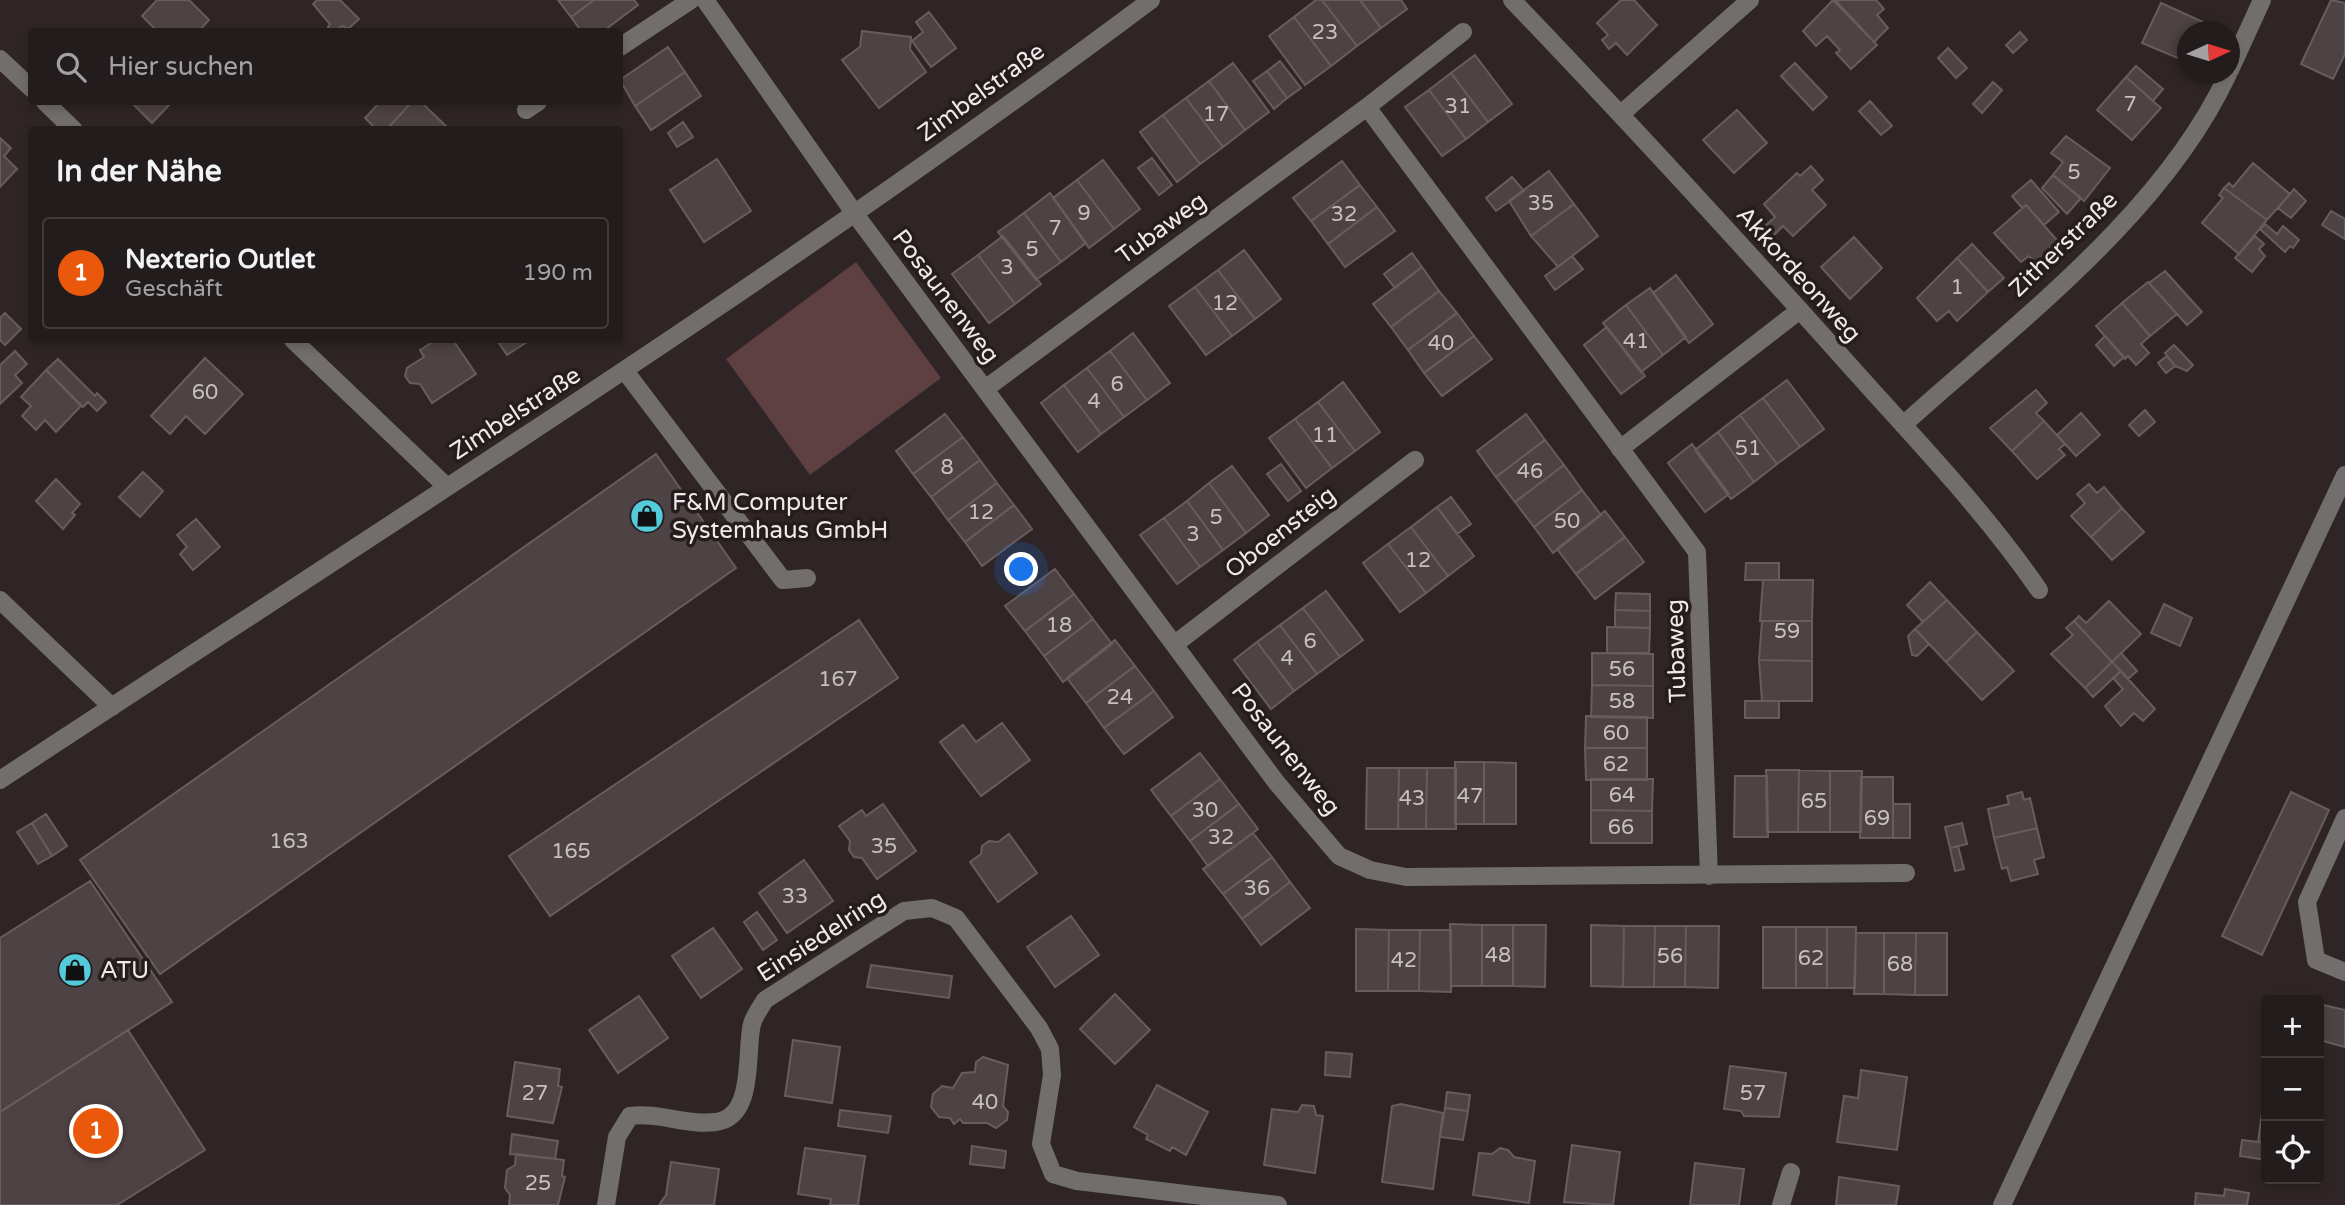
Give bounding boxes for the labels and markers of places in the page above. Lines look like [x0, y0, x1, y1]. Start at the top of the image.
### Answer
place label: F&M Computer Systemhaus GmbH [672, 488, 888, 545]
shop icon: F&M Computer Systemhaus GmbH [628, 497, 666, 535]
shop icon: ATU [56, 951, 94, 989]
place label: ATU [100, 956, 149, 985]
pin: 1 [73, 1105, 119, 1157]

